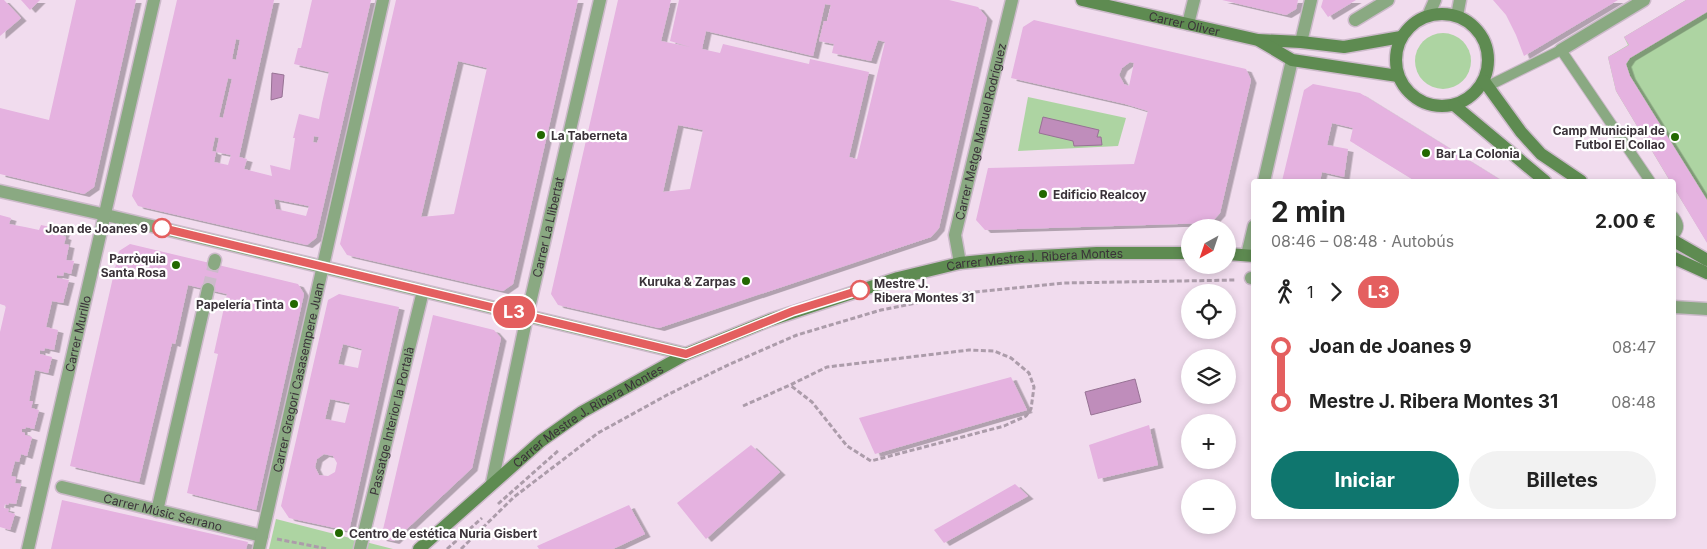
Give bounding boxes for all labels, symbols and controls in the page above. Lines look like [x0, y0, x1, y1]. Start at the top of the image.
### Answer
street label: Carrer Oliver [1147, 8, 1222, 39]
street label: Carrer Metge Manuel Rodríguez [951, 41, 1009, 221]
place label: Camp Municipal de Futbol El Collao [1553, 123, 1665, 152]
place label: La Taberneta [551, 128, 627, 143]
marker: La Taberneta [535, 129, 547, 141]
marker: Camp Municipal de Futbol El Collao [1669, 131, 1681, 143]
place label: Bar La Colonia [1436, 146, 1520, 161]
marker: Bar La Colonia [1420, 147, 1432, 159]
street label: Carrer La Llibertat [529, 175, 566, 279]
place label: Edificio Realcoy [1053, 187, 1147, 202]
marker: Edificio Realcoy [1037, 188, 1049, 200]
text: 2 min [1271, 195, 1346, 229]
text: 2.00 € [1595, 210, 1656, 233]
marker: Joan de Joanes 9 [152, 218, 172, 238]
north arrow [1181, 219, 1236, 274]
map controls [1181, 219, 1236, 534]
place label: Joan de Joanes 9 [45, 221, 148, 236]
text: 08:46 – 08:48 · Autobús [1271, 231, 1454, 251]
street label: Carrer Mestre J. Ribera Montes [945, 245, 1123, 274]
place label: Parròquia Santa Rosa [101, 251, 166, 280]
marker: Parròquia Santa Rosa [170, 259, 182, 271]
place label: Kuruka & Zarpas [639, 274, 736, 289]
marker: Kuruka & Zarpas [740, 275, 752, 287]
place label: Mestre J. Ribera Montes 31 [874, 276, 974, 305]
icon: walk [1271, 278, 1299, 306]
icon: forward [1322, 278, 1350, 306]
marker: Mestre J. Ribera Montes 31 [850, 280, 870, 300]
street label: Carrer Gregori Casasempere Juan [269, 281, 327, 474]
text: L3 [1368, 281, 1389, 302]
text: 1 [1307, 282, 1314, 302]
button: locate [1181, 284, 1236, 339]
street label: Carrer Murillo [61, 294, 93, 373]
line badge: L3 [492, 296, 536, 328]
place label: Papelería Tinta [196, 297, 284, 312]
marker: Papelería Tinta [288, 298, 300, 310]
text: L3 [503, 301, 525, 322]
text: Joan de Joanes 9 [1309, 335, 1472, 358]
text: 08:47 [1612, 337, 1656, 357]
street label: Passatge Interior la Portalà [366, 345, 417, 496]
button: layers [1181, 349, 1236, 404]
street label: Carrer Mestre J. Ribera Montes [509, 361, 666, 470]
text: Mestre J. Ribera Montes 31 [1309, 390, 1558, 413]
text: 08:48 [1611, 392, 1656, 412]
button: + [1181, 414, 1236, 469]
button: Iniciar [1271, 451, 1459, 509]
button: Billetes [1469, 451, 1656, 509]
button: − [1181, 479, 1236, 534]
street label: Carrer Músic Serrano [102, 490, 224, 534]
place label: Centro de estética Nuria Gisbert [349, 526, 538, 541]
marker: Centro de estética Nuria Gisbert [333, 527, 345, 539]

